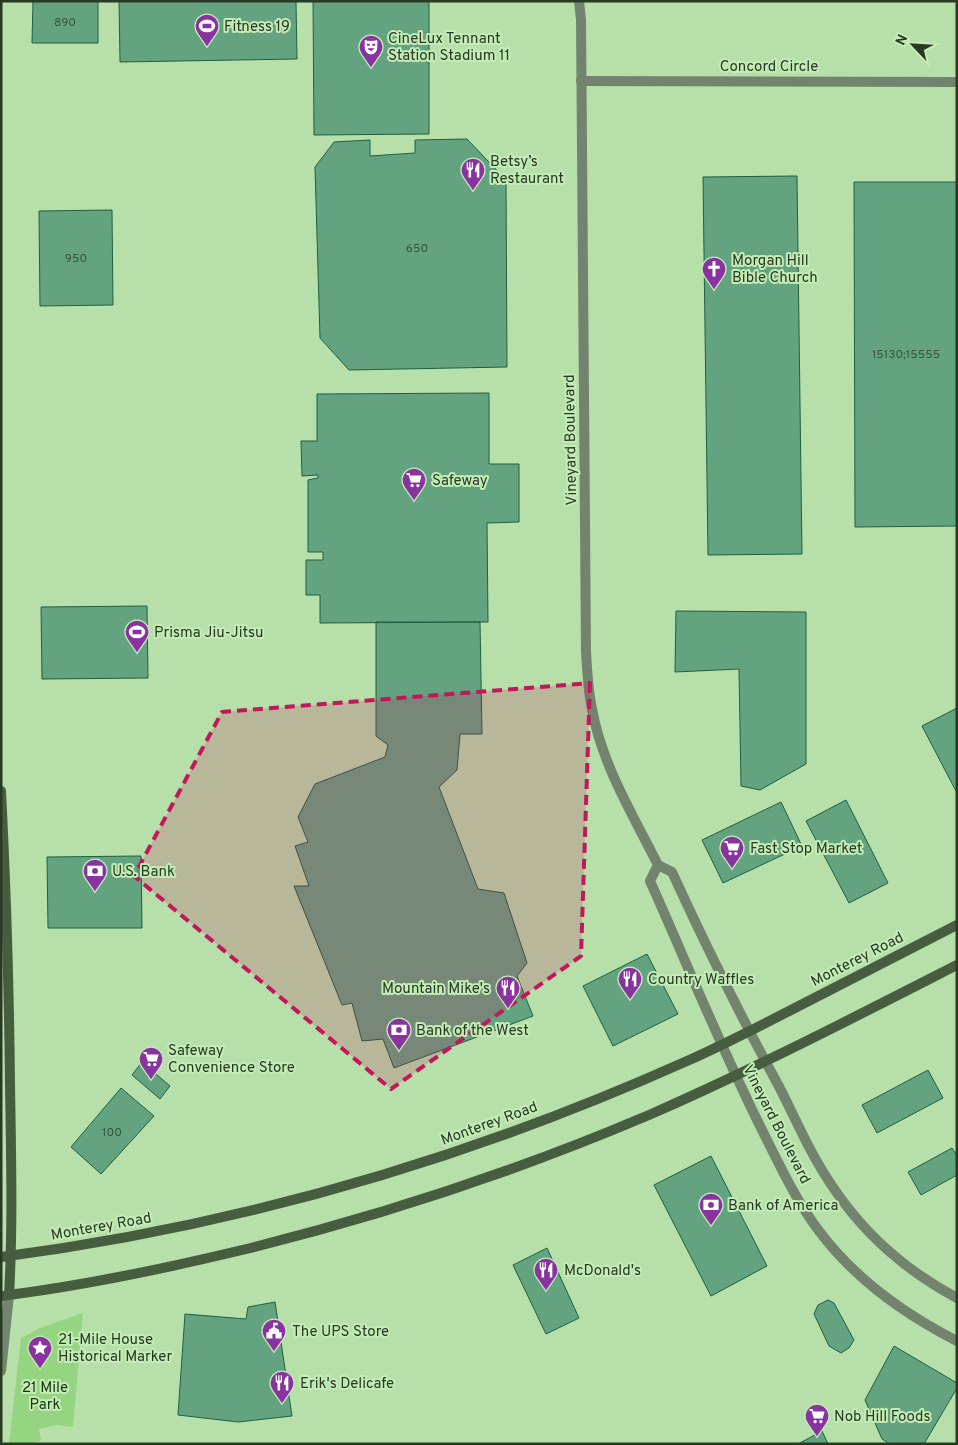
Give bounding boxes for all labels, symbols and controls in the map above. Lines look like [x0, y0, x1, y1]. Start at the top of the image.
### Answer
sports icon: Fitness 19 [194, 13, 220, 47]
house number: 890 [54, 15, 76, 31]
place label: Fitness 19 [224, 18, 290, 37]
north arrow [888, 20, 938, 70]
place label: CineLux Tennant Station Stadium 11 [388, 30, 510, 66]
text: N [893, 32, 912, 48]
theatre icon: CineLux Tennant Station Stadium 11 [358, 34, 384, 68]
street label: Concord Circle [720, 58, 818, 77]
place label: Betsy’s Restaurant [490, 153, 564, 189]
restaurant icon: Betsy’s Restaurant [460, 157, 486, 191]
house number: 650 [406, 241, 428, 257]
house number: 950 [65, 251, 87, 267]
place label: Morgan Hill Bible Church [732, 252, 818, 288]
church icon: Morgan Hill Bible Church [701, 256, 727, 290]
house number: 15130;15555 [872, 347, 940, 363]
street label: Vineyard Boulevard [561, 374, 582, 506]
supermarket icon: Safeway [401, 467, 427, 501]
place label: Safeway [432, 472, 488, 491]
sports icon: Prisma Jiu-Jitsu [124, 619, 150, 653]
place label: Prisma Jiu-Jitsu [154, 624, 263, 643]
supermarket icon: Fast Stop Market [719, 835, 745, 869]
place label: Fast Stop Market [750, 840, 862, 859]
bank icon: U.S. Bank [82, 858, 108, 892]
place label: U.S. Bank [112, 863, 175, 882]
street label: Monterey Road [808, 929, 907, 992]
restaurant icon: Country Waffles [617, 966, 643, 1000]
place label: Country Waffles [648, 971, 754, 990]
restaurant icon: Mountain Mike's [495, 975, 521, 1009]
place label: Mountain Mike's [382, 980, 490, 999]
bank icon: Bank of the West [386, 1017, 412, 1051]
place label: Bank of the West [416, 1022, 529, 1041]
place label: Safeway Convenience Store [168, 1042, 295, 1078]
supermarket icon: Safeway Convenience Store [138, 1046, 164, 1080]
street label: Vineyard Boulevard [737, 1062, 814, 1187]
street label: Monterey Road [438, 1098, 541, 1151]
house number: 100 [102, 1125, 122, 1141]
bank icon: Bank of America [698, 1192, 724, 1226]
place label: Bank of America [728, 1197, 838, 1216]
street label: Monterey Road [50, 1209, 153, 1246]
restaurant icon: McDonald's [533, 1257, 559, 1291]
place label: McDonald's [564, 1262, 641, 1281]
public building icon: The UPS Store [261, 1318, 287, 1352]
place label: The UPS Store [292, 1323, 389, 1342]
place label: 21-Mile House Historical Marker [58, 1331, 172, 1367]
place icon: 21-Mile House Historical Marker [27, 1335, 53, 1369]
restaurant icon: Erik's Delicafe [269, 1370, 295, 1404]
place label: Erik's Delicafe [300, 1375, 394, 1394]
park label: 21 Mile Park [22, 1379, 68, 1415]
supermarket icon: Nob Hill Foods [804, 1403, 830, 1437]
place label: Nob Hill Foods [834, 1408, 931, 1427]

